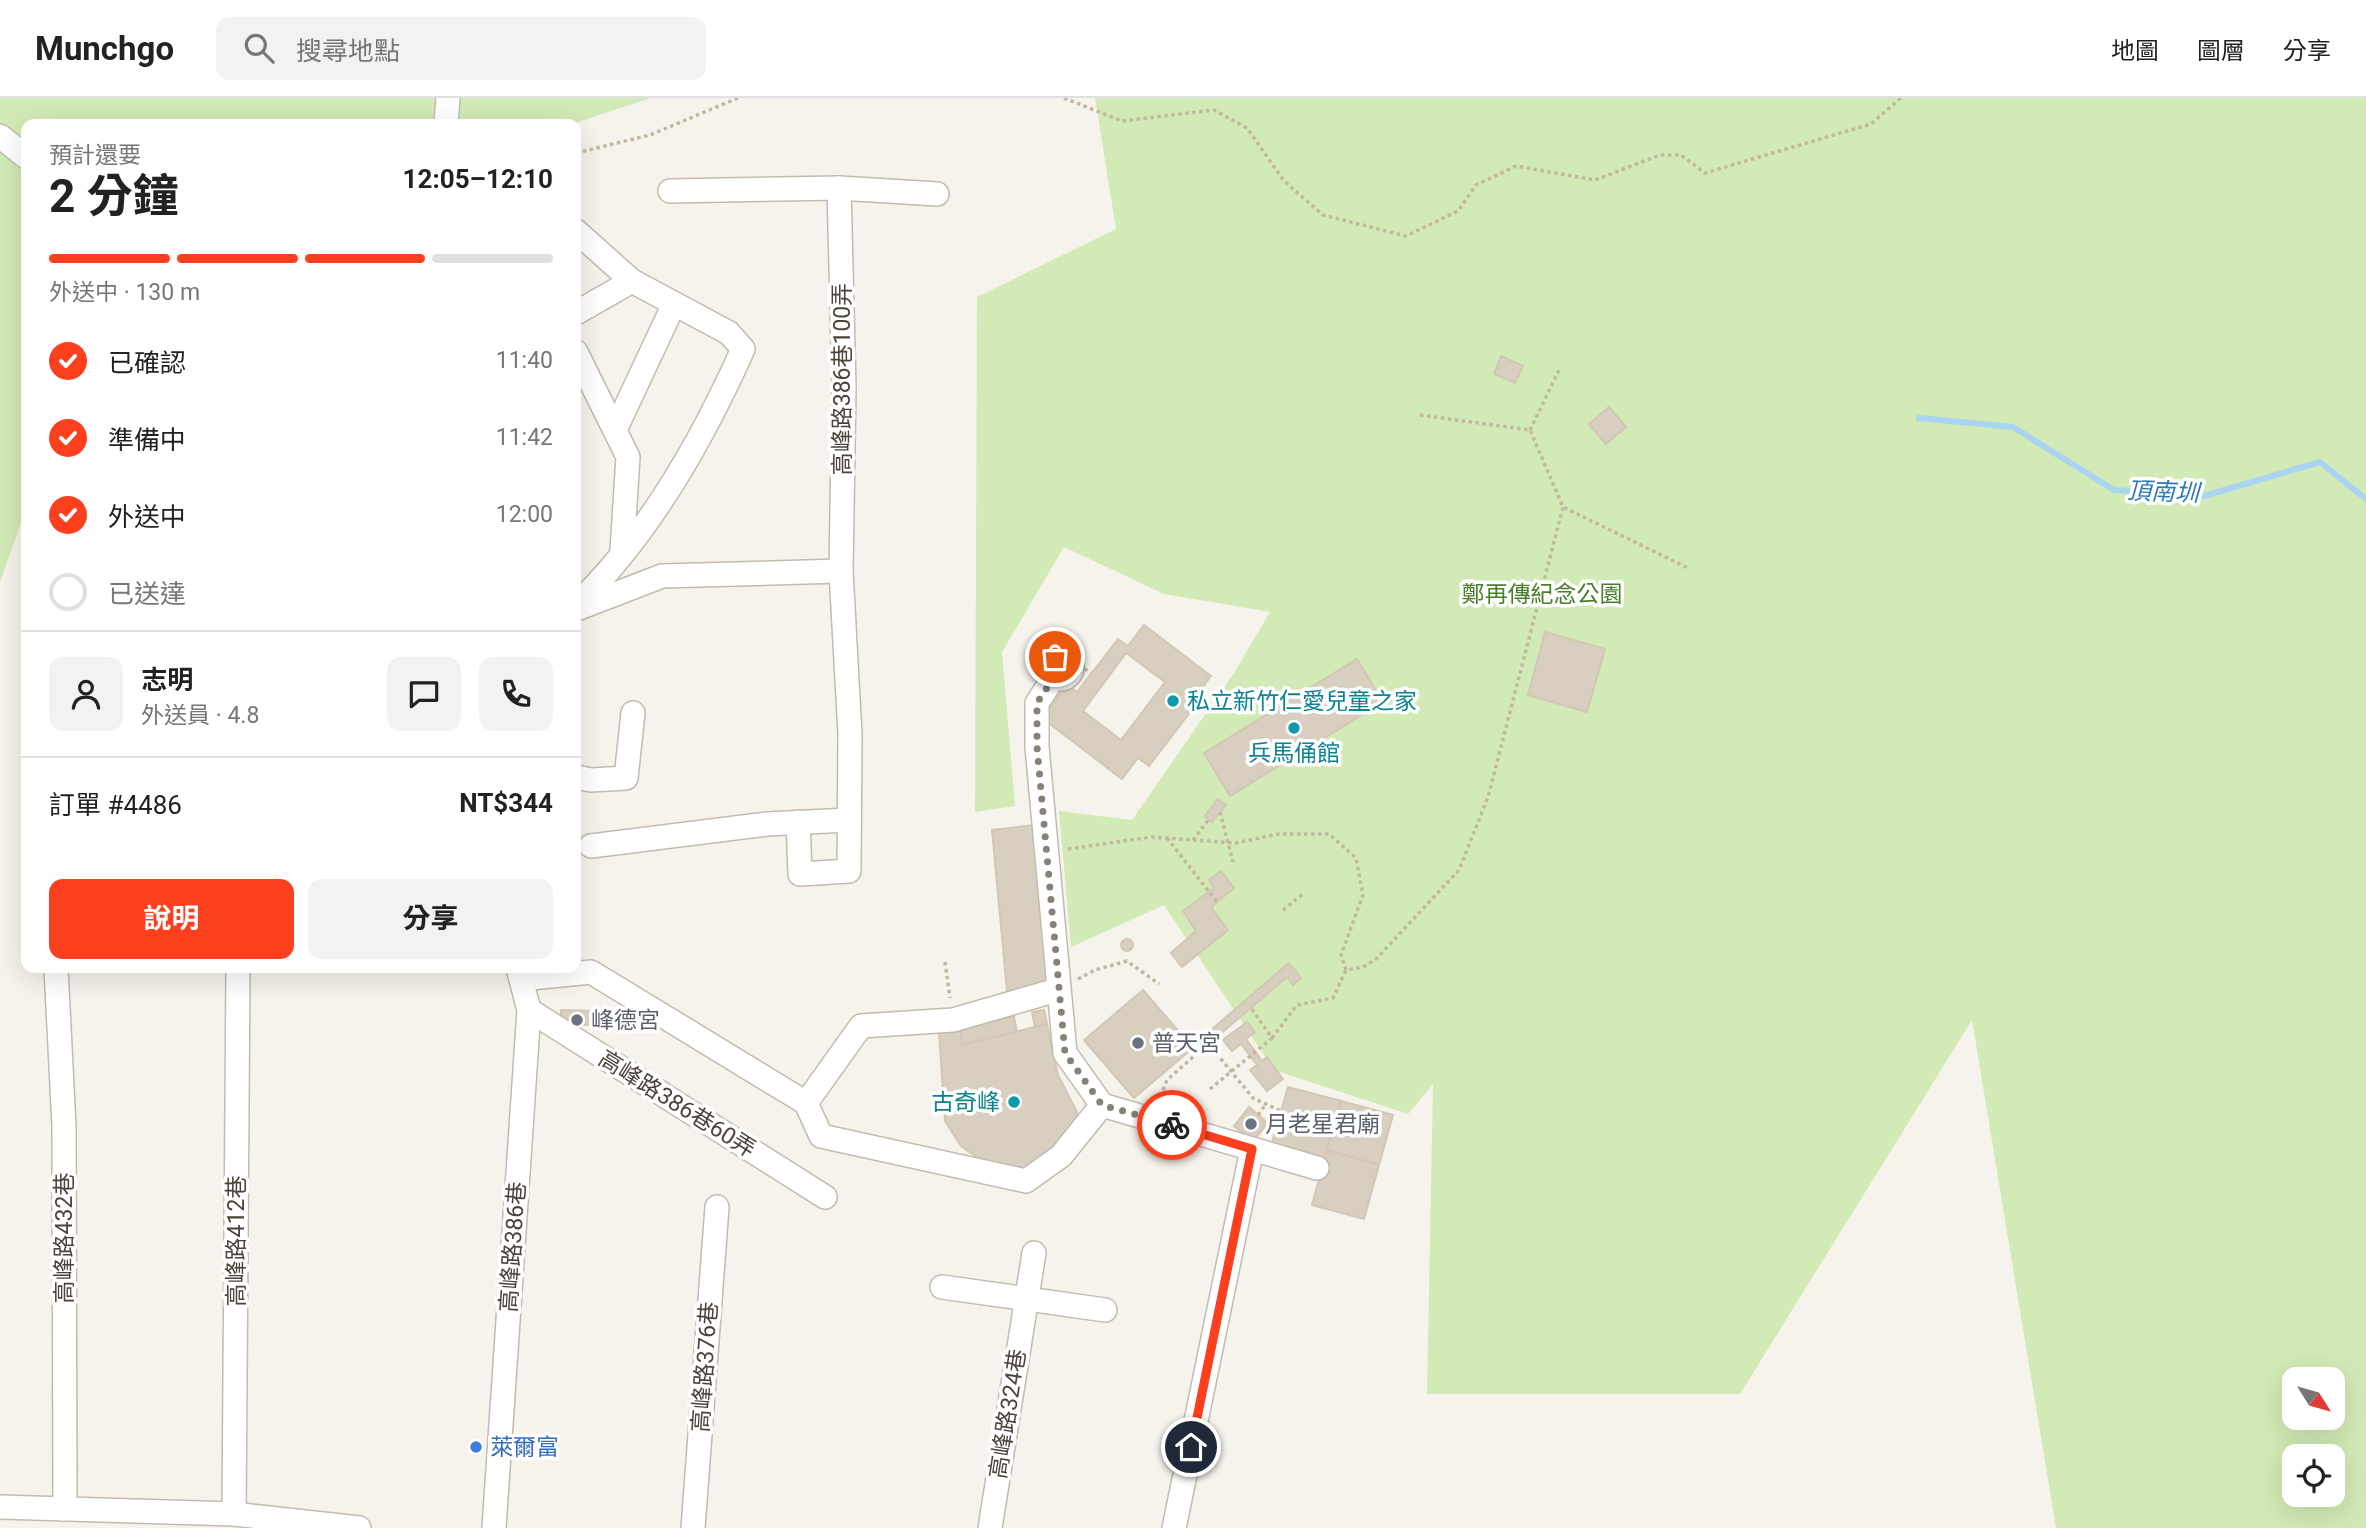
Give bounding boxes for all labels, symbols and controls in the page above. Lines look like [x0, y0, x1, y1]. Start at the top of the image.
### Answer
search box [216, 17, 706, 80]
text: Munchgo [35, 29, 174, 68]
icon: search [240, 29, 278, 67]
text: 搜尋地點 [296, 36, 400, 66]
text: 地圖 [2111, 37, 2159, 65]
text: 圖層 [2197, 37, 2245, 65]
text: 分享 [2283, 37, 2331, 65]
text: 預計還要 [49, 142, 141, 169]
text: 12:05–12:10 [403, 164, 553, 194]
text: 2 分鐘 [49, 169, 179, 223]
text: 外送中 · 130 m [49, 279, 200, 306]
street label: 高峰路386巷100弄 [829, 283, 856, 475]
icon: check [49, 342, 87, 380]
text: 11:40 [496, 347, 553, 374]
text: 已確認 [108, 348, 186, 378]
icon: check [49, 419, 87, 457]
text: 11:42 [496, 424, 553, 451]
text: 準備中 [108, 425, 186, 455]
water label: 頂南圳 [2127, 477, 2202, 507]
icon: check [49, 496, 87, 534]
text: 12:00 [496, 501, 553, 528]
text: 外送中 [108, 502, 186, 532]
text: 已送達 [108, 579, 186, 609]
park label: 鄭再傳紀念公園 [1462, 581, 1623, 608]
pin [1025, 627, 1085, 687]
icon: bag [1036, 638, 1074, 676]
button: person [49, 657, 123, 731]
button: chat [387, 657, 461, 731]
button: phone [479, 657, 553, 731]
text: 志明 [141, 665, 193, 695]
place label: 私立新竹仁愛兒童之家 [1187, 688, 1417, 715]
marker: 私立新竹仁愛兒童之家 [1165, 693, 1181, 709]
text: 外送員 · 4.8 [141, 702, 259, 729]
marker: 兵馬俑館 [1286, 720, 1302, 736]
place label: 兵馬俑館 [1248, 740, 1340, 767]
text: NT$344 [459, 788, 553, 818]
text: 訂單 #4486 [49, 790, 182, 820]
button: 說明 [49, 879, 294, 959]
button: 分享 [308, 879, 553, 959]
place label: 峰德宮 [591, 1007, 660, 1034]
marker: 峰德宮 [569, 1012, 585, 1028]
place label: 普天宮 [1152, 1030, 1221, 1057]
marker: 普天宮 [1130, 1035, 1146, 1051]
street label: 高峰路386巷60弄 [594, 1045, 760, 1163]
place label: 古奇峰 [931, 1089, 1000, 1116]
courier [1137, 1090, 1207, 1160]
marker: 古奇峰 [1006, 1094, 1022, 1110]
icon: bike [1153, 1106, 1191, 1144]
place label: 月老星君廟 [1265, 1111, 1380, 1138]
marker: 月老星君廟 [1243, 1116, 1259, 1132]
street label: 高峰路432巷 [51, 1173, 78, 1303]
street label: 高峰路412巷 [223, 1176, 250, 1306]
street label: 高峰路386巷 [495, 1181, 531, 1313]
street label: 高峰路376巷 [687, 1301, 723, 1433]
street label: 高峰路324巷 [984, 1347, 1032, 1481]
north arrow [2282, 1367, 2345, 1430]
map controls [2282, 1367, 2345, 1507]
pin [1161, 1417, 1221, 1477]
icon: home [1172, 1428, 1210, 1466]
place label: 萊爾富 [490, 1434, 559, 1461]
marker: 萊爾富 [468, 1439, 484, 1455]
button: locate [2282, 1444, 2345, 1507]

